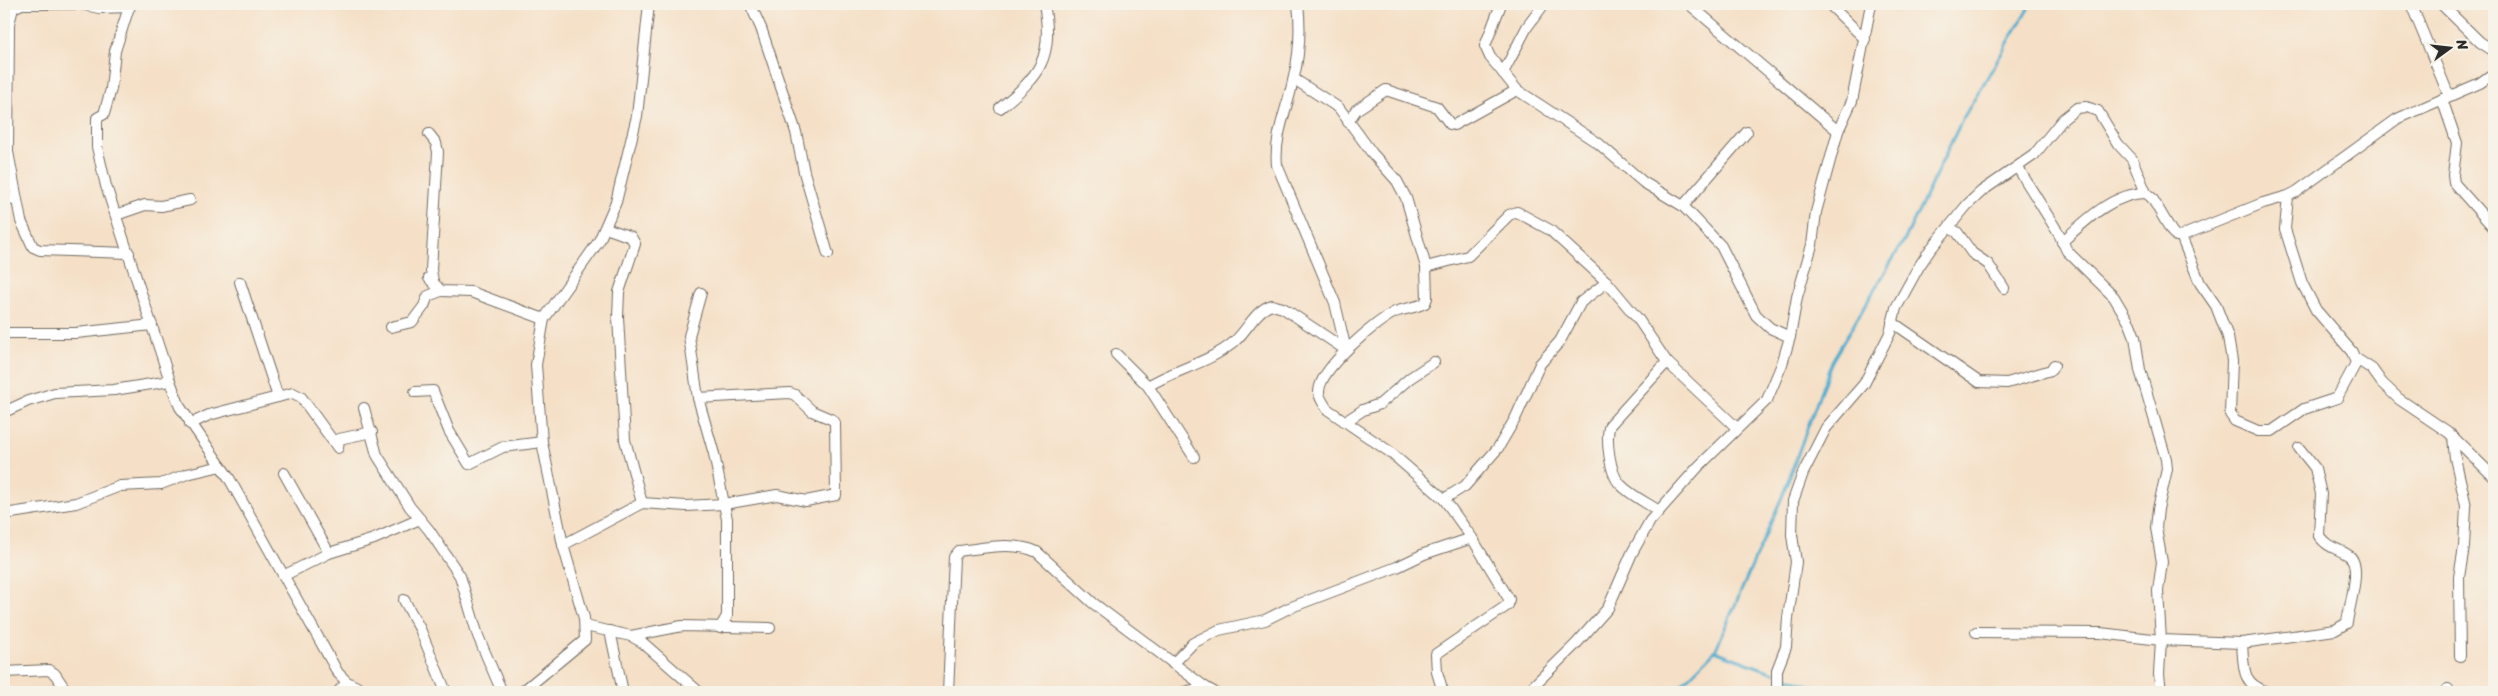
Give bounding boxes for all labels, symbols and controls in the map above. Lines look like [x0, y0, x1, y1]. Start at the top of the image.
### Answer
north arrow [2426, 22, 2476, 72]
text: N [2448, 36, 2475, 53]

